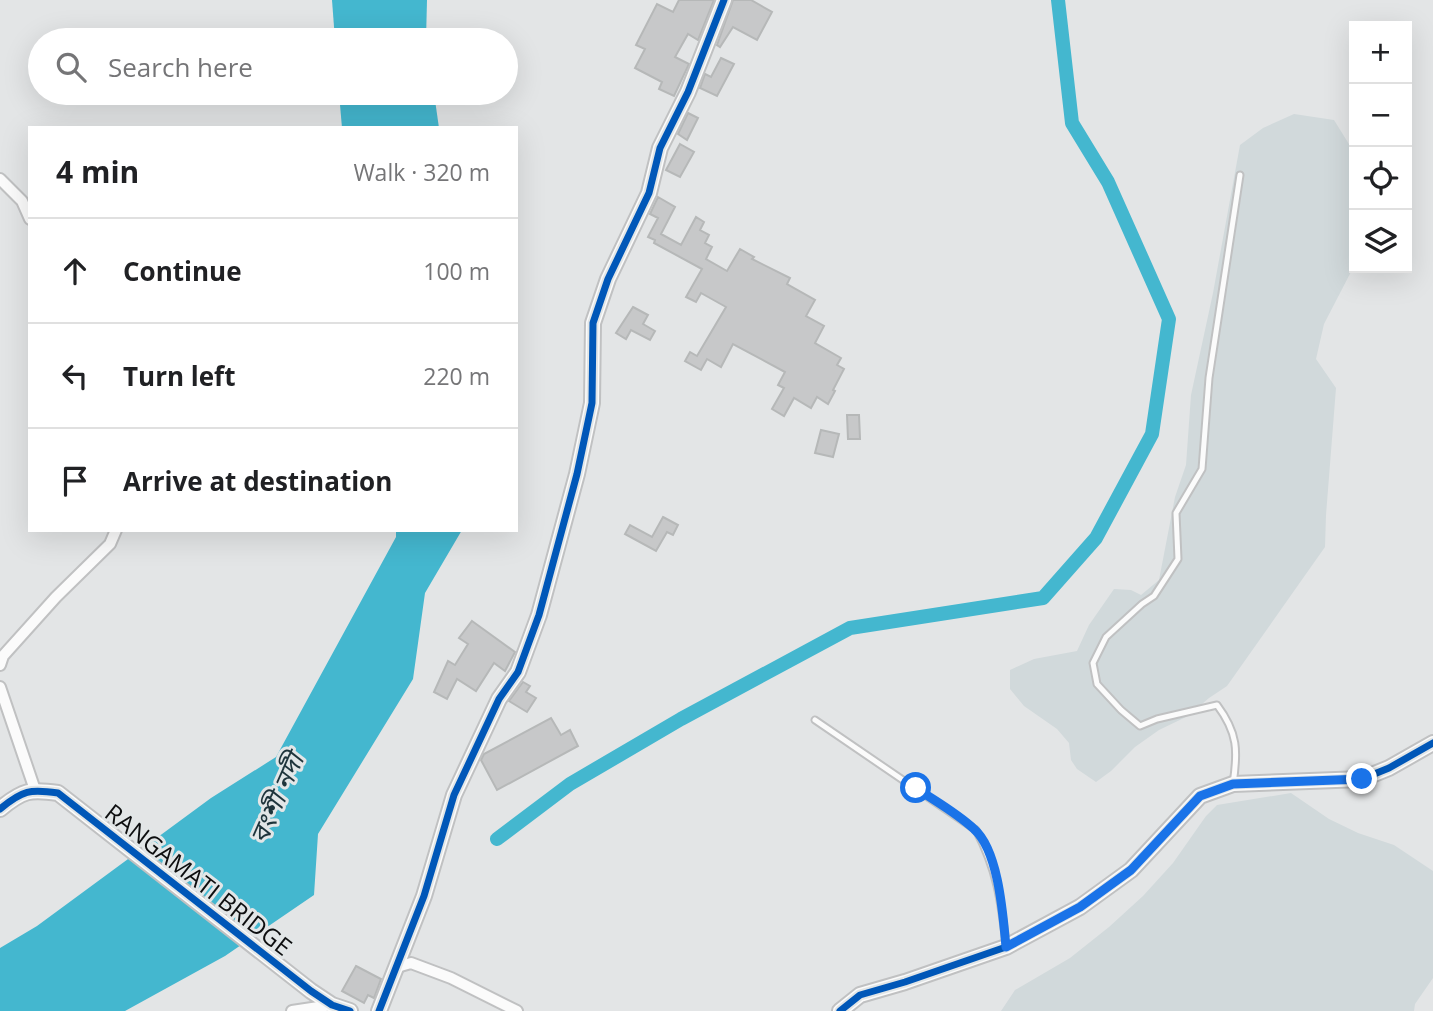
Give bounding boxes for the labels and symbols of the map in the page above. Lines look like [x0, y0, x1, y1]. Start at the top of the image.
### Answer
water label: বংশী নদী [240, 743, 314, 849]
route end [1346, 763, 1377, 794]
route start [900, 772, 931, 803]
street label: RANGAMATI BRIDGE [99, 796, 299, 962]

